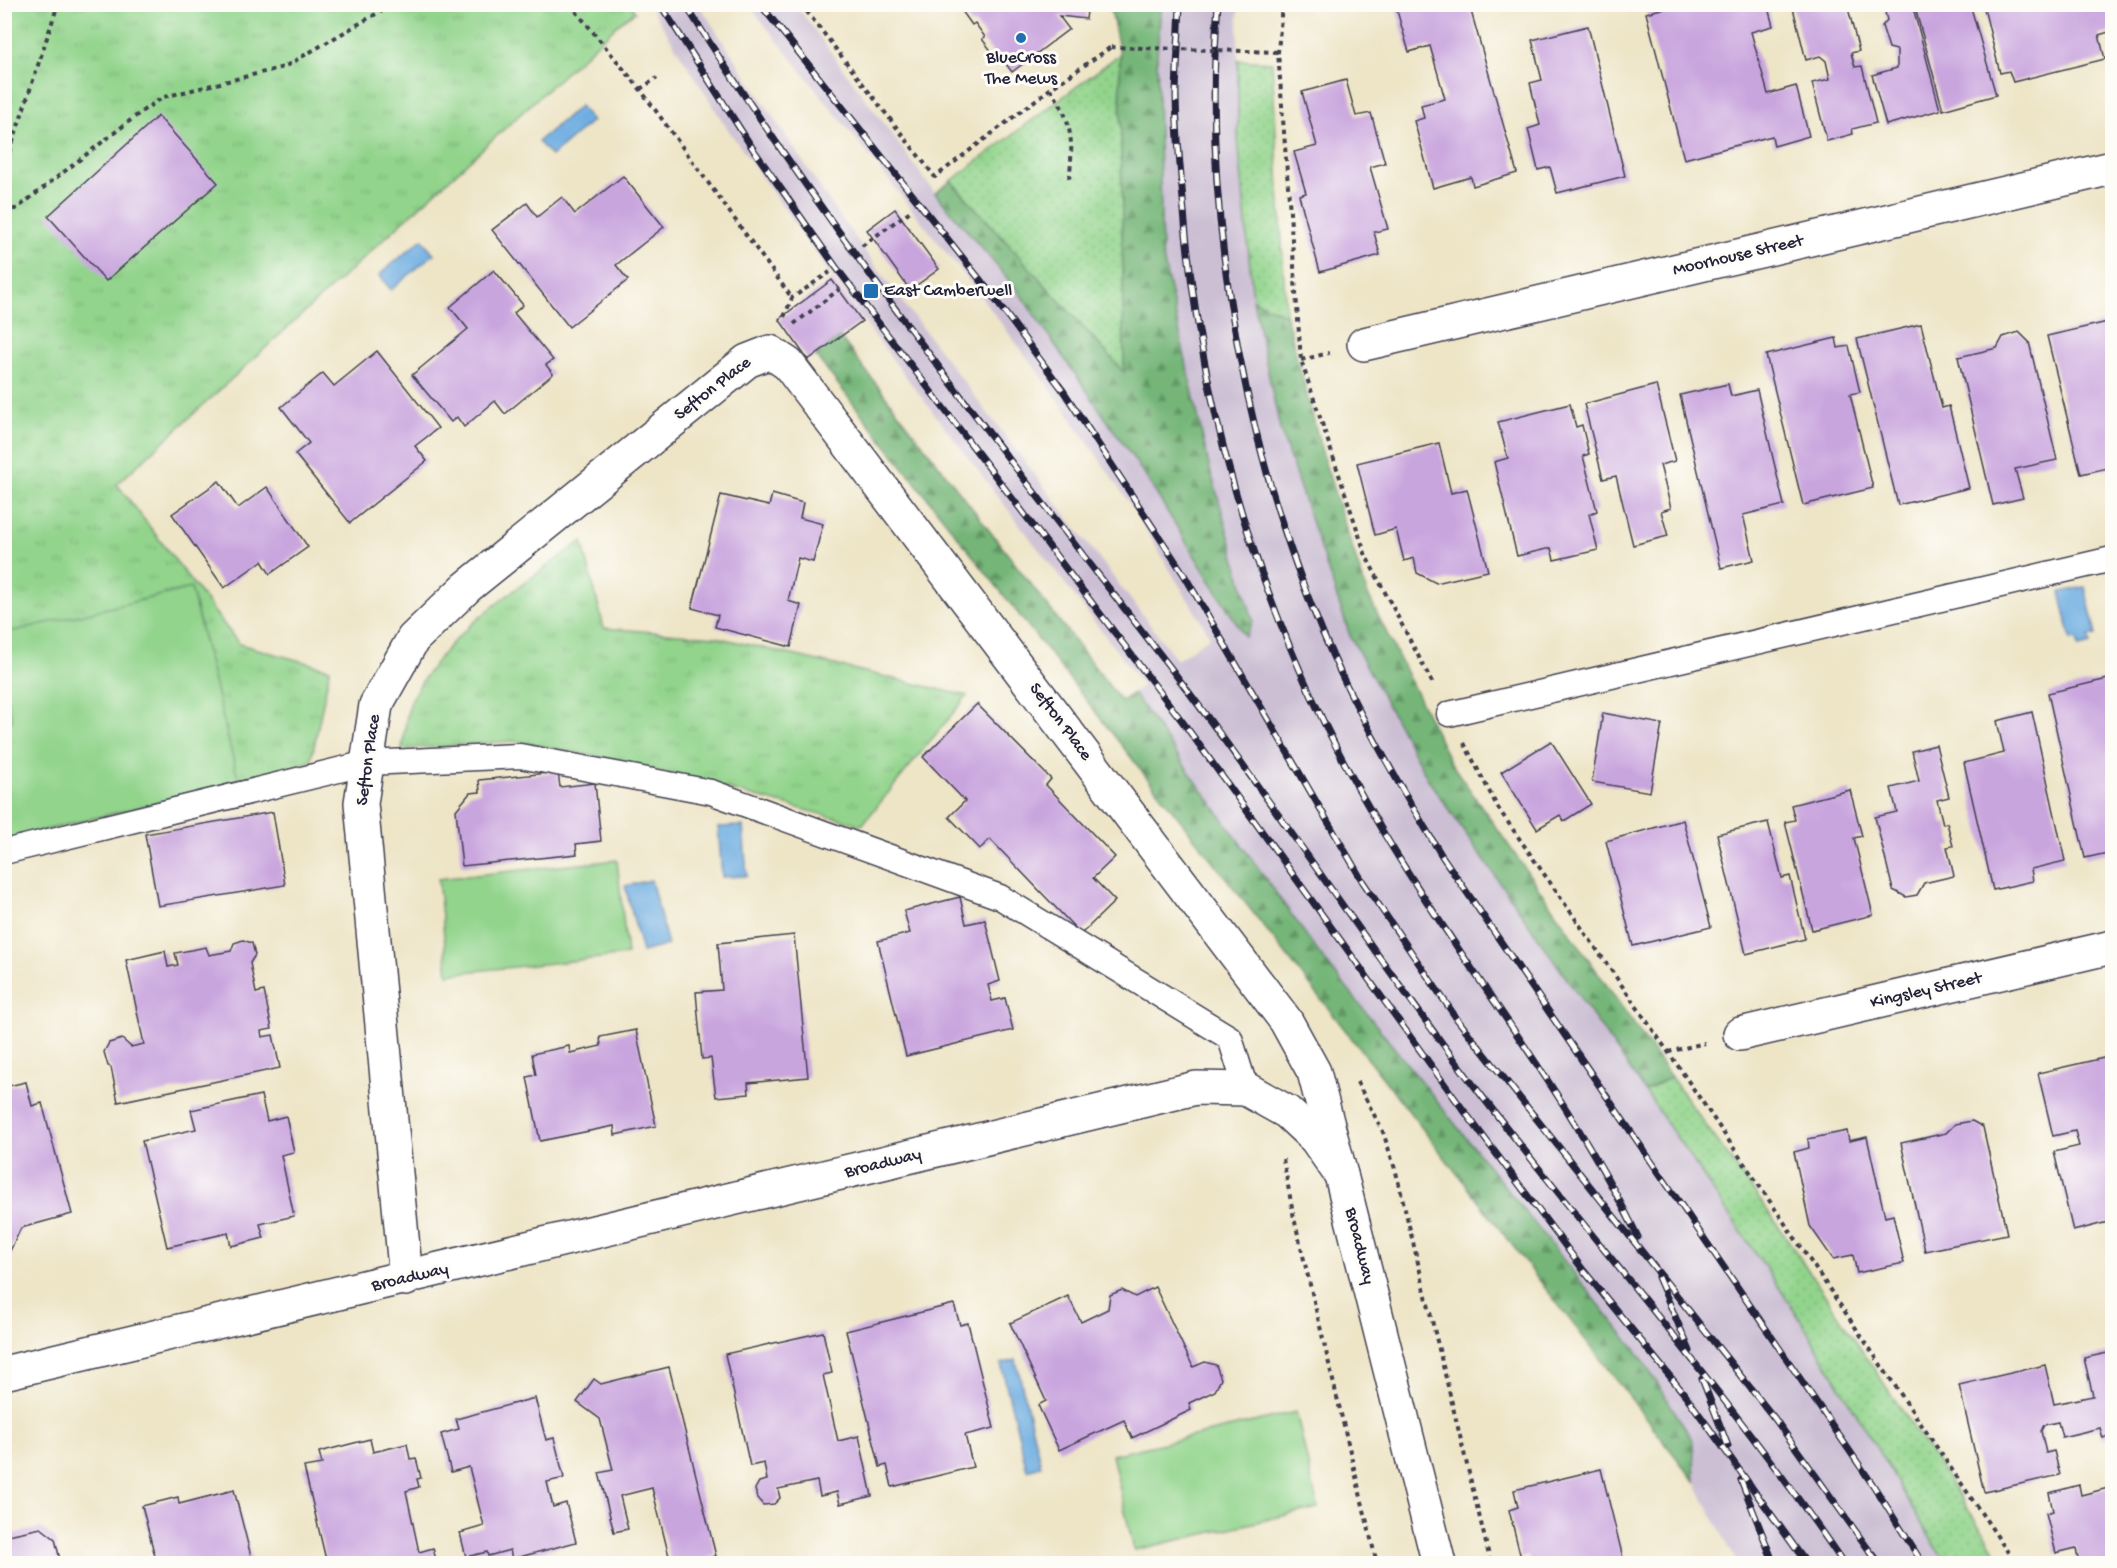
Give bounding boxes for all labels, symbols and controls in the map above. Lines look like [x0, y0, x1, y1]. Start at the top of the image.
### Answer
marker: BlueCross The Mews [1014, 31, 1028, 45]
place label: BlueCross The Mews [984, 48, 1059, 90]
street label: Moorhouse Street [1671, 230, 1807, 281]
place label: East Camberwell [884, 281, 1012, 302]
marker: East Camberwell [862, 282, 880, 300]
street label: Sefton Place [670, 352, 756, 426]
street label: Sefton Place [1024, 679, 1096, 766]
street label: Sefton Place [352, 712, 386, 807]
street label: Kingsley Street [1868, 968, 1985, 1014]
street label: Broadway [842, 1144, 924, 1184]
street label: Broadway [1339, 1205, 1379, 1287]
street label: Broadway [369, 1259, 451, 1297]

